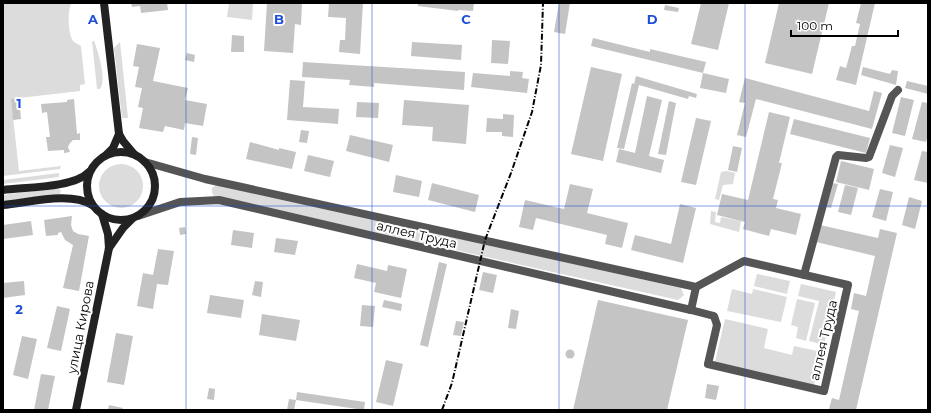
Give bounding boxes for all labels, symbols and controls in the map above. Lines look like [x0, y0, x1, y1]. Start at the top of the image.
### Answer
text: A [87, 11, 99, 27]
text: B [274, 11, 284, 27]
text: C [461, 11, 471, 27]
text: D [647, 11, 658, 27]
scale bar [791, 12, 898, 38]
text: 100 m [797, 18, 833, 33]
text: 1 [16, 95, 22, 111]
street label: аллея Труда [375, 217, 459, 251]
street label: улица Кирова [63, 279, 97, 376]
street label: аллея Труда [806, 298, 840, 382]
text: 2 [15, 301, 23, 317]

